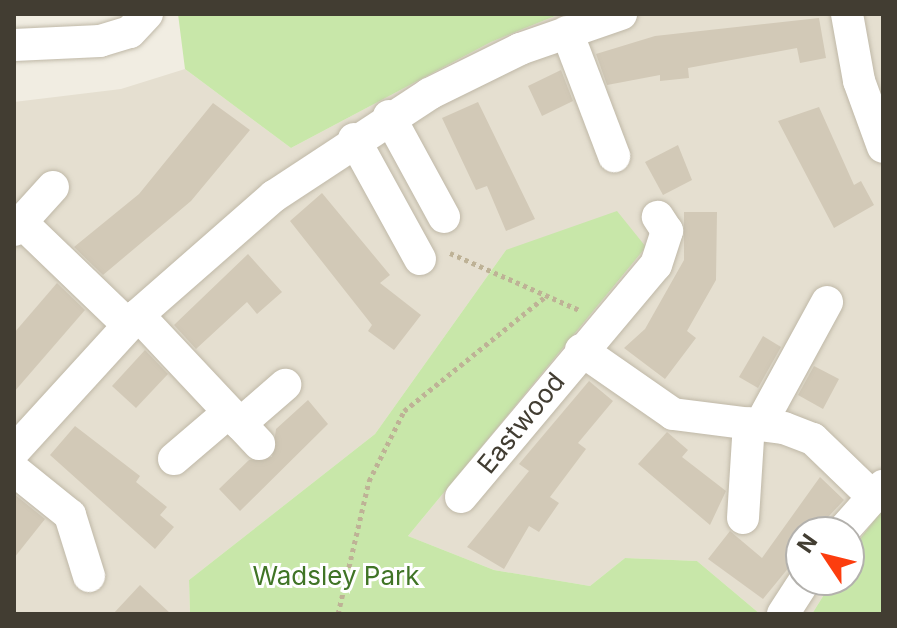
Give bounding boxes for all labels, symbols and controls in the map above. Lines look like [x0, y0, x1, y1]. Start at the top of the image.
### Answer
street label: Eastwood [471, 366, 571, 480]
north arrow [785, 516, 865, 596]
text: N [792, 529, 822, 558]
park label: Wadsley Park [252, 560, 420, 592]

